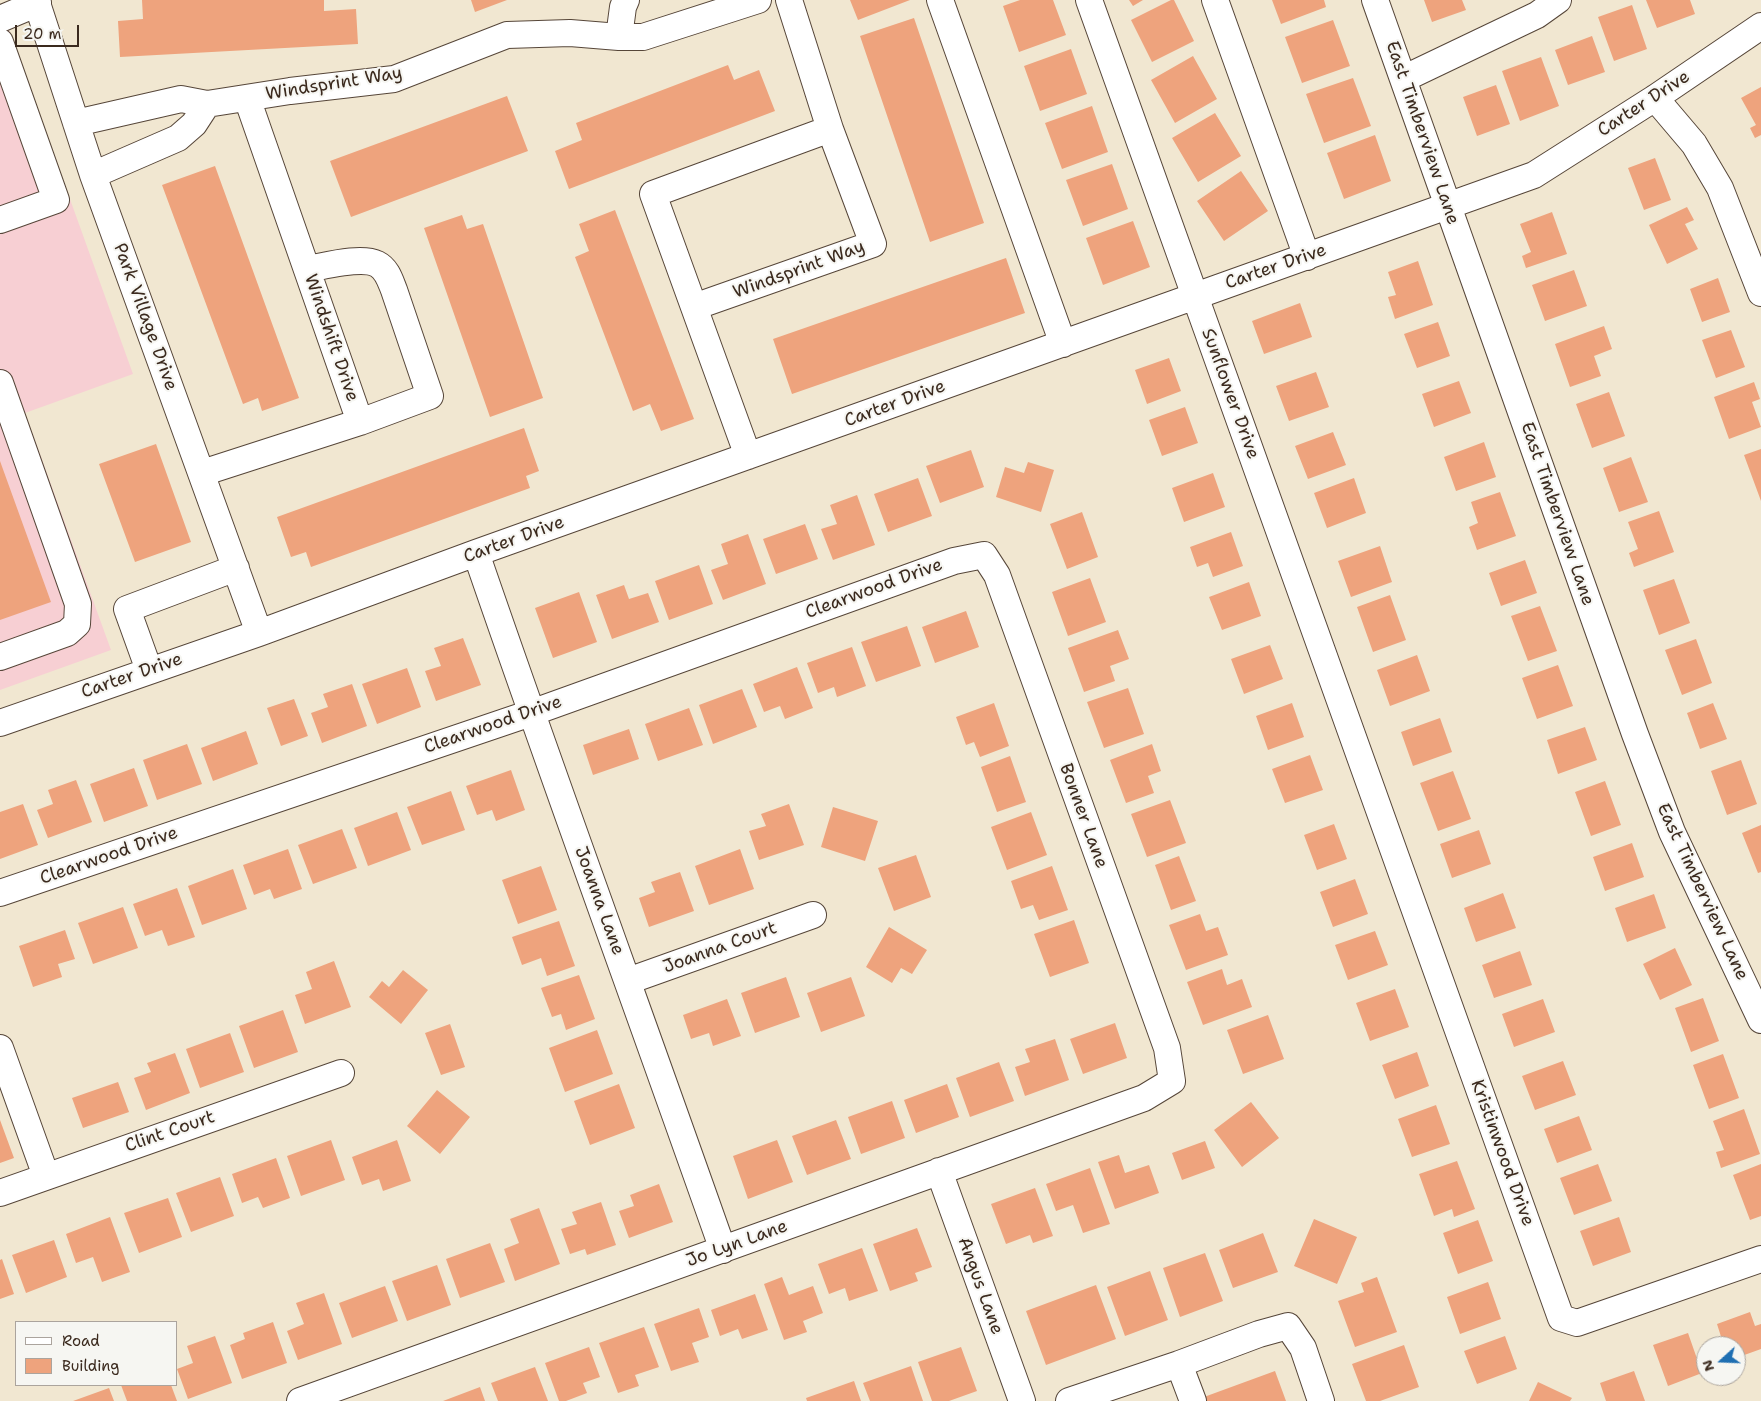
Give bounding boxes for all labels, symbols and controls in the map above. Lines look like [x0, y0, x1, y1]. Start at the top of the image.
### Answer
scale bar [18, 15, 81, 47]
text: 20 m [23, 24, 62, 44]
street label: East Timberview Lane [1380, 38, 1464, 228]
street label: Windsprint Way [264, 63, 404, 105]
street label: Carter Drive [1594, 66, 1694, 142]
street label: Windsprint Way [730, 236, 868, 304]
street label: Park Village Drive [108, 240, 182, 394]
street label: Carter Drive [1223, 240, 1329, 294]
street label: Windshift Drive [299, 271, 363, 405]
street label: Sunflower Drive [1196, 326, 1264, 462]
street label: Carter Drive [842, 376, 948, 432]
street label: East Timberview Lane [1515, 419, 1599, 609]
street label: Carter Drive [461, 512, 567, 568]
street label: Clearwood Drive [802, 554, 946, 624]
street label: Carter Drive [79, 649, 185, 703]
street label: Clearwood Drive [421, 691, 565, 759]
street label: Bonner Lane [1054, 761, 1112, 871]
street label: East Timberview Lane [1651, 800, 1753, 984]
street label: Clearwood Drive [37, 822, 181, 890]
street label: Joanna Lane [569, 844, 629, 958]
street label: Joanna Court [660, 917, 780, 979]
street label: Kristinwood Drive [1465, 1077, 1539, 1229]
street label: Clint Court [122, 1107, 218, 1157]
street label: Jo Lyn Lane [683, 1216, 791, 1272]
street label: Angus Lane [952, 1234, 1008, 1338]
legend [15, 1321, 178, 1386]
text: Road [62, 1331, 100, 1351]
north arrow [1696, 1336, 1746, 1386]
text: Building [62, 1356, 119, 1376]
text: N [1697, 1357, 1718, 1374]

